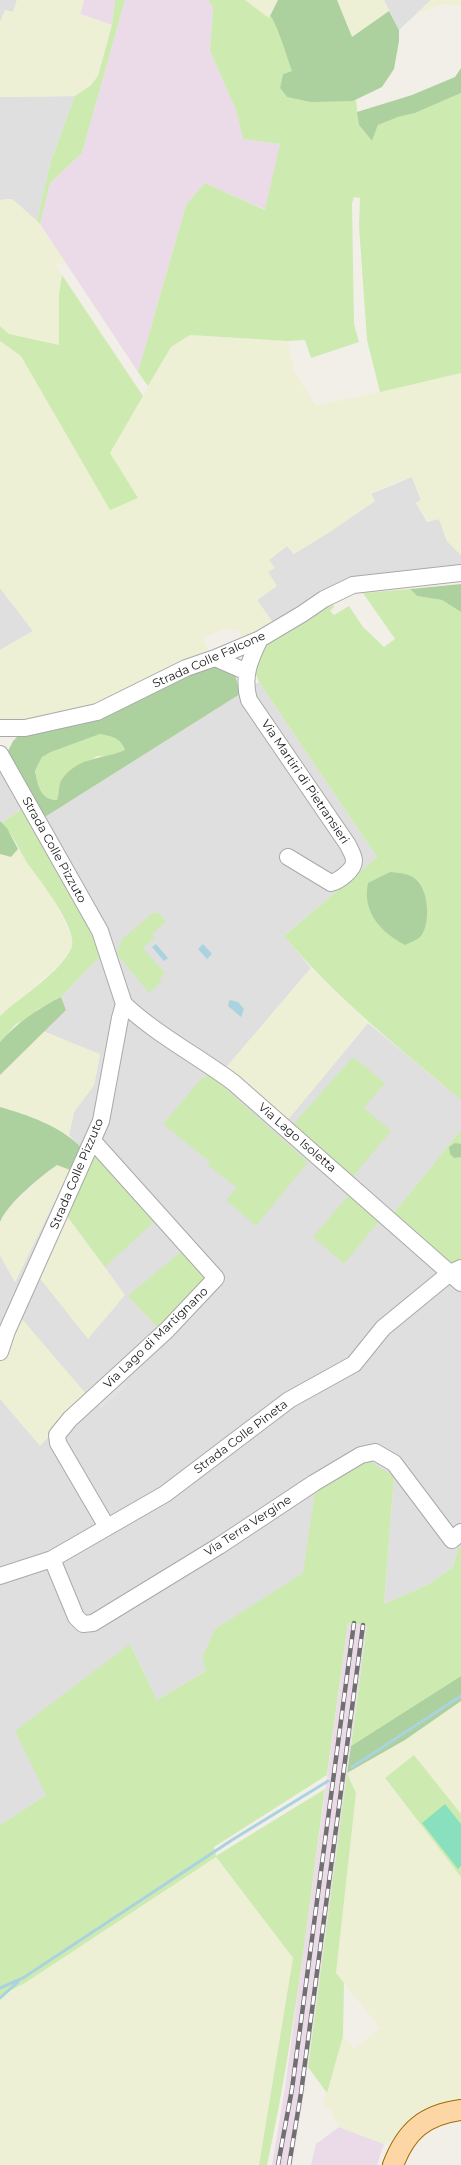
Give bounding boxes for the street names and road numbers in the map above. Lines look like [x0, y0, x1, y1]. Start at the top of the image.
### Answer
street label: Strada Colle Falcone [150, 629, 268, 691]
street label: Via Martiri di Pietransieri [258, 717, 352, 847]
street label: Strada Colle Pizzuto [19, 794, 89, 906]
street label: Via Lago Isoletta [255, 1100, 339, 1176]
street label: Strada Colle Pizzuto [47, 1116, 107, 1232]
street label: Via Lago di Martignano [101, 1284, 211, 1392]
street label: Strada Colle Pineta [191, 1397, 291, 1477]
street label: Via Terra Vergine [202, 1493, 294, 1559]

